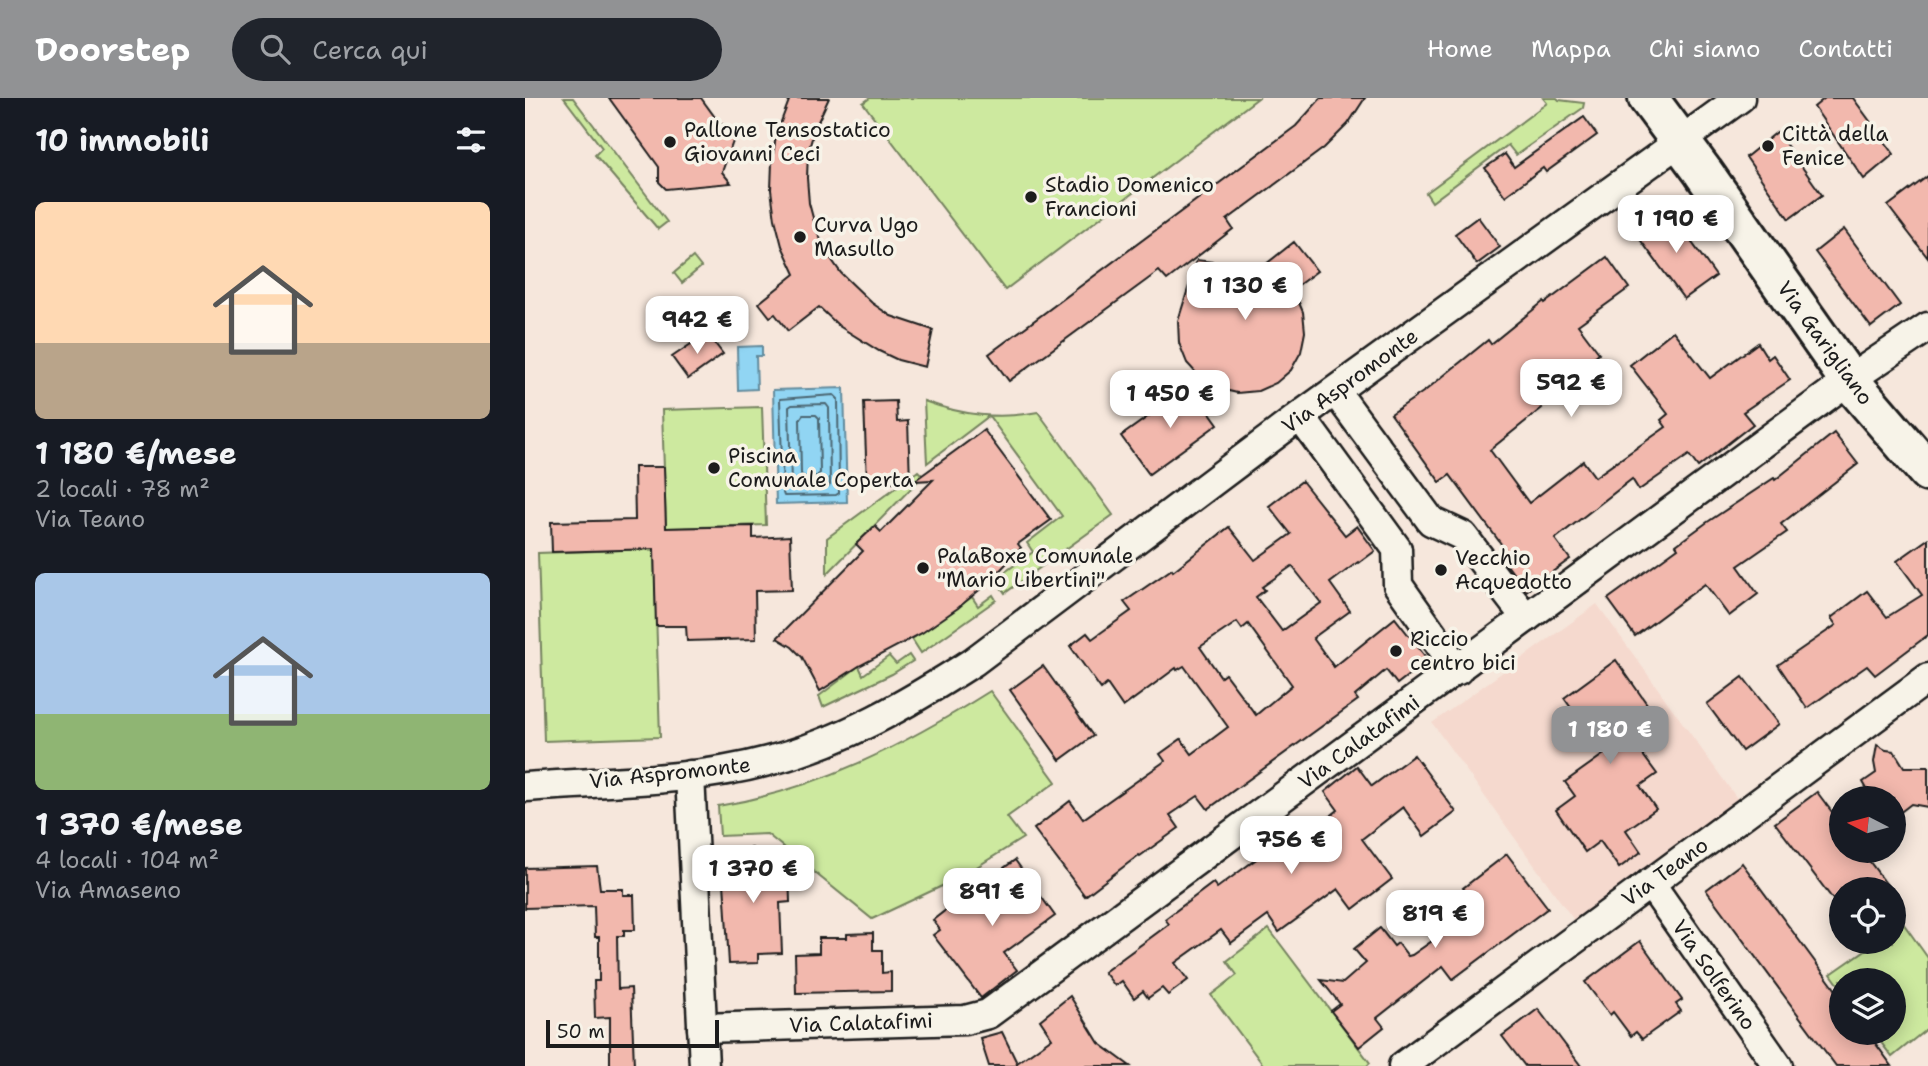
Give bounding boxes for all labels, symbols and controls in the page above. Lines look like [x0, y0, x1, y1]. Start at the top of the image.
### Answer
search box [232, 18, 722, 81]
text: Doorstep [35, 27, 190, 72]
icon: search [256, 30, 294, 68]
text: Cerca qui [312, 32, 428, 67]
text: Home [1427, 33, 1493, 65]
text: Mappa [1531, 33, 1611, 65]
text: Chi siamo [1649, 33, 1761, 65]
text: Contatti [1799, 33, 1893, 65]
place label: Pallone Tensostatico Giovanni Ceci [684, 116, 891, 168]
text: 10 immobili [35, 120, 209, 161]
place label: Città della Fenice [1782, 120, 1888, 172]
icon: filters [452, 121, 490, 159]
marker: Pallone Tensostatico Giovanni Ceci [662, 134, 678, 150]
marker: Città della Fenice [1760, 138, 1776, 154]
place label: Stadio Domenico Francioni [1045, 171, 1214, 223]
marker: Stadio Domenico Francioni [1023, 189, 1039, 205]
pin: 1 190 € [1611, 195, 1741, 255]
text: 1 190 € [1634, 203, 1718, 233]
place label: Curva Ugo Masullo [814, 211, 919, 263]
marker: Curva Ugo Masullo [792, 229, 808, 245]
icon: home [200, 247, 326, 373]
pin: 1 130 € [1180, 262, 1310, 322]
text: 1 130 € [1203, 270, 1287, 300]
street label: Via Garigliano [1771, 275, 1879, 411]
pin: 942 € [648, 296, 746, 356]
text: 942 € [662, 304, 732, 334]
street label: Via Aspromonte [1276, 322, 1424, 440]
pin: 592 € [1522, 360, 1620, 419]
text: 592 € [1536, 367, 1606, 397]
pin: 1 450 € [1105, 370, 1235, 430]
text: 1 450 € [1126, 378, 1214, 408]
text: 1 180 €/mese [35, 433, 237, 474]
place label: Piscina Comunale Coperta [728, 442, 913, 494]
marker: Piscina Comunale Coperta [706, 460, 722, 476]
text: 2 locali · 78 m² [35, 474, 210, 504]
text: Via Teano [35, 504, 145, 534]
place label: PalaBoxe Comunale "Mario Libertini" [937, 542, 1134, 594]
place label: Vecchio Acquedotto [1455, 544, 1572, 596]
marker: PalaBoxe Comunale "Mario Libertini" [915, 560, 931, 576]
marker: Vecchio Acquedotto [1433, 562, 1449, 578]
icon: home [200, 618, 326, 744]
place label: Riccio centro bici [1410, 625, 1516, 677]
marker: Riccio centro bici [1388, 643, 1404, 659]
street label: Via Calatafimi [1293, 688, 1425, 796]
pin: 1 180 € [1545, 706, 1675, 766]
text: 1 180 € [1568, 714, 1652, 744]
street label: Via Aspromonte [588, 751, 752, 795]
north arrow [1829, 786, 1906, 863]
map controls [1829, 786, 1906, 1045]
text: 1 370 €/mese [35, 804, 243, 845]
pin: 756 € [1242, 816, 1340, 876]
text: 756 € [1256, 824, 1326, 854]
street label: Via Teano [1616, 831, 1714, 913]
text: 4 locali · 104 m² [35, 845, 219, 875]
pin: 1 370 € [688, 846, 818, 905]
text: 1 370 € [708, 853, 798, 883]
pin: 891 € [943, 868, 1041, 928]
text: Via Amaseno [35, 875, 181, 905]
text: 891 € [959, 876, 1025, 906]
button: locate [1829, 877, 1906, 954]
pin: 819 € [1386, 890, 1484, 950]
text: 819 € [1402, 898, 1468, 928]
street label: Via Solferino [1666, 914, 1762, 1036]
button: layers [1829, 968, 1906, 1045]
street label: Via Calatafimi [789, 1006, 933, 1040]
scale bar [546, 1017, 719, 1049]
text: 50 m [557, 1019, 605, 1044]

